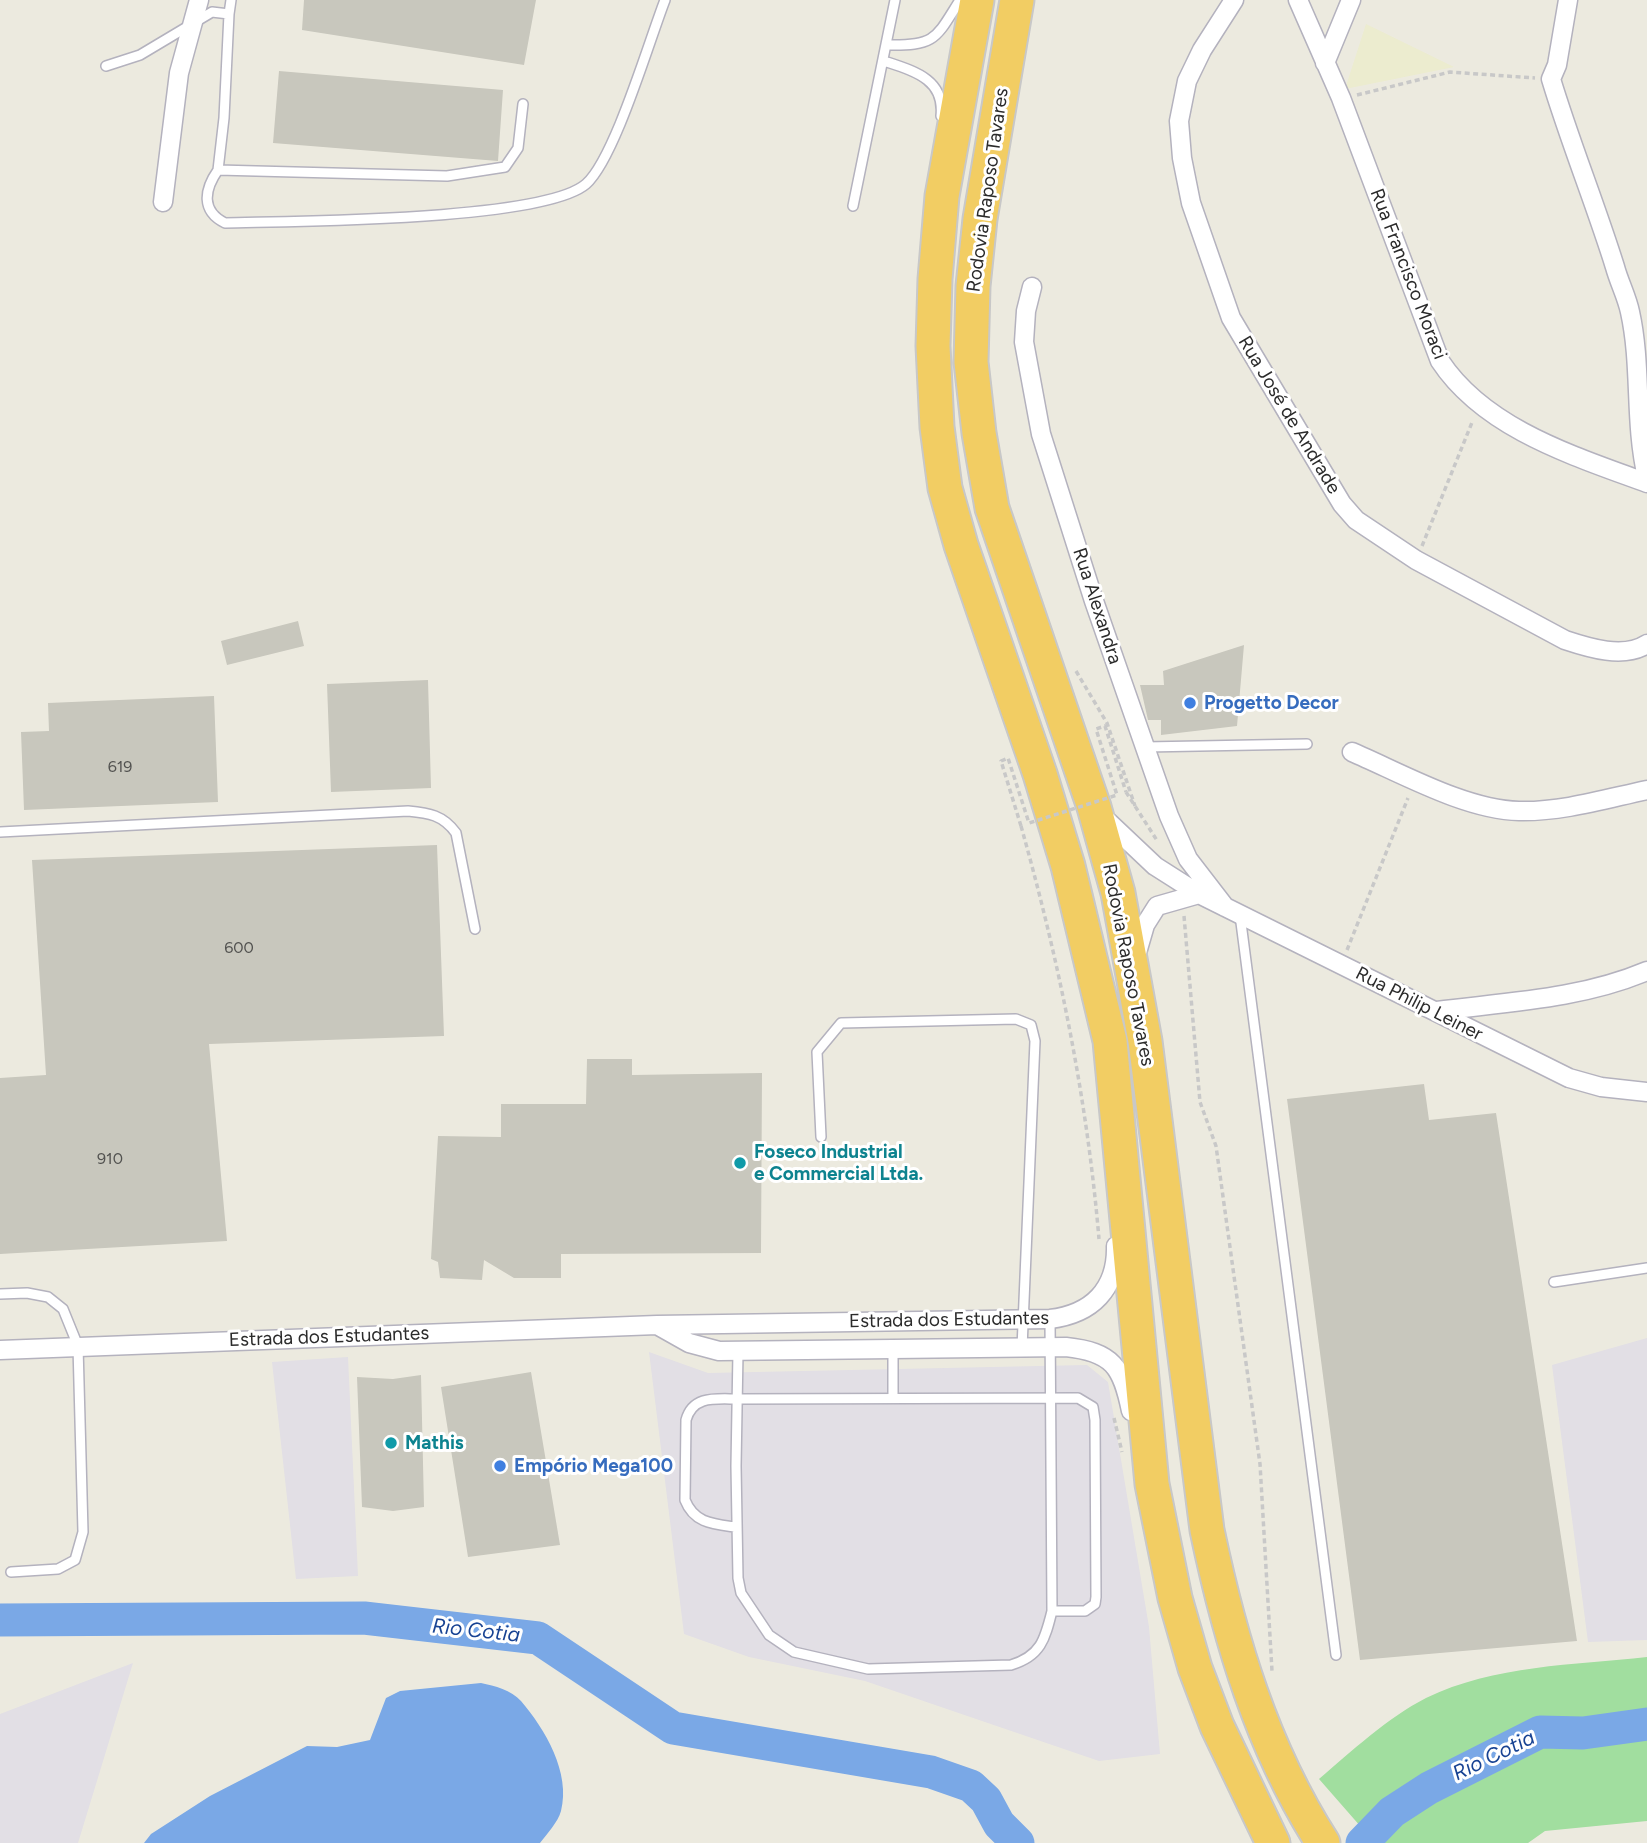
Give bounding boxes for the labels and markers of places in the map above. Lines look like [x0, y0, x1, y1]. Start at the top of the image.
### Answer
place label: Progetto Decor [1204, 692, 1339, 714]
marker: Progetto Decor [1182, 695, 1198, 711]
place label: Foseco Industrial e Commercial Ltda. [754, 1141, 923, 1185]
marker: Foseco Industrial e Commercial Ltda. [732, 1155, 748, 1171]
place label: Mathis [405, 1432, 464, 1454]
marker: Mathis [383, 1435, 399, 1451]
place label: Empório Mega100 [514, 1455, 673, 1477]
marker: Empório Mega100 [492, 1458, 508, 1474]

